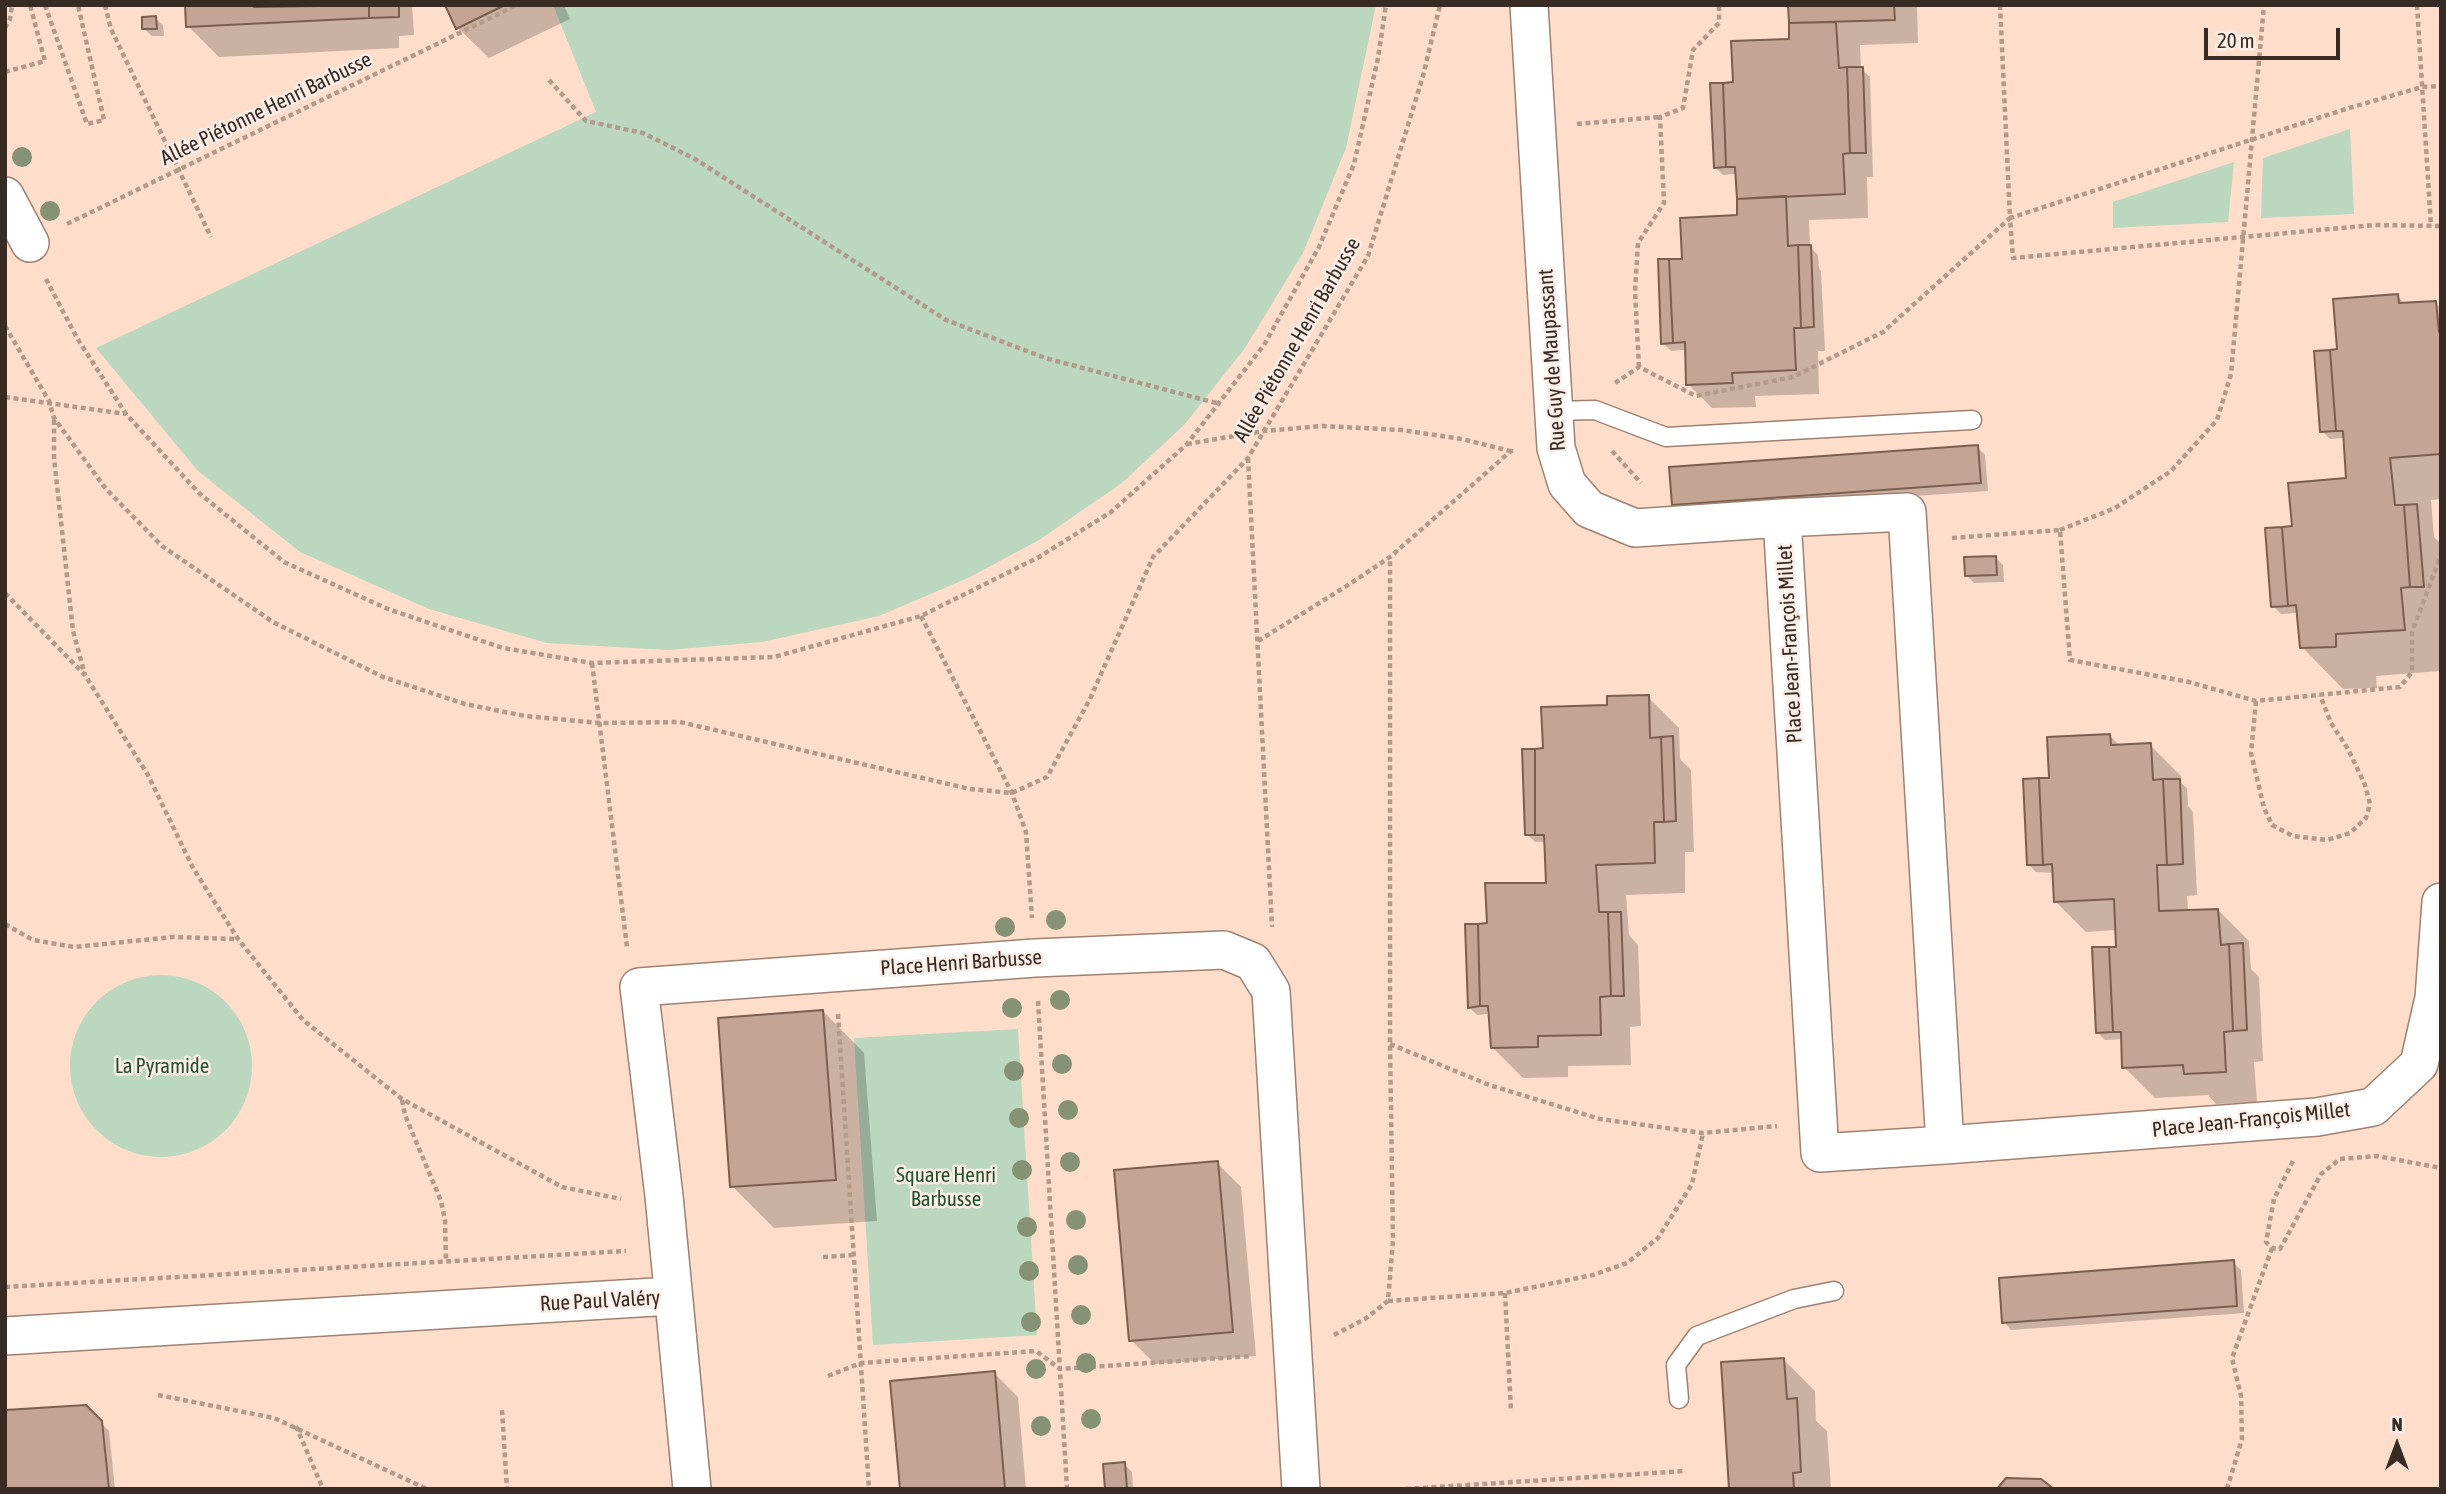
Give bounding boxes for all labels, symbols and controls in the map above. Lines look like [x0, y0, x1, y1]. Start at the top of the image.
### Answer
scale bar [2208, 14, 2344, 58]
text: 20 m [2217, 28, 2255, 52]
street label: Allée Piétonne Henri Barbusse [156, 47, 376, 171]
street label: Allée Piétonne Henri Barbusse [1228, 233, 1366, 447]
street label: Rue Guy de Maupassant [1533, 268, 1571, 452]
street label: Place Jean-François Millet [1772, 544, 1808, 744]
street label: Place Henri Barbusse [879, 945, 1043, 981]
park label: La Pyramide [115, 1053, 209, 1079]
street label: Place Jean-François Millet [2151, 1097, 2351, 1143]
park label: Square Henri Barbusse [896, 1162, 996, 1212]
street label: Rue Paul Valéry [539, 1285, 661, 1317]
north arrow [2362, 1410, 2432, 1480]
text: N [2391, 1413, 2403, 1435]

